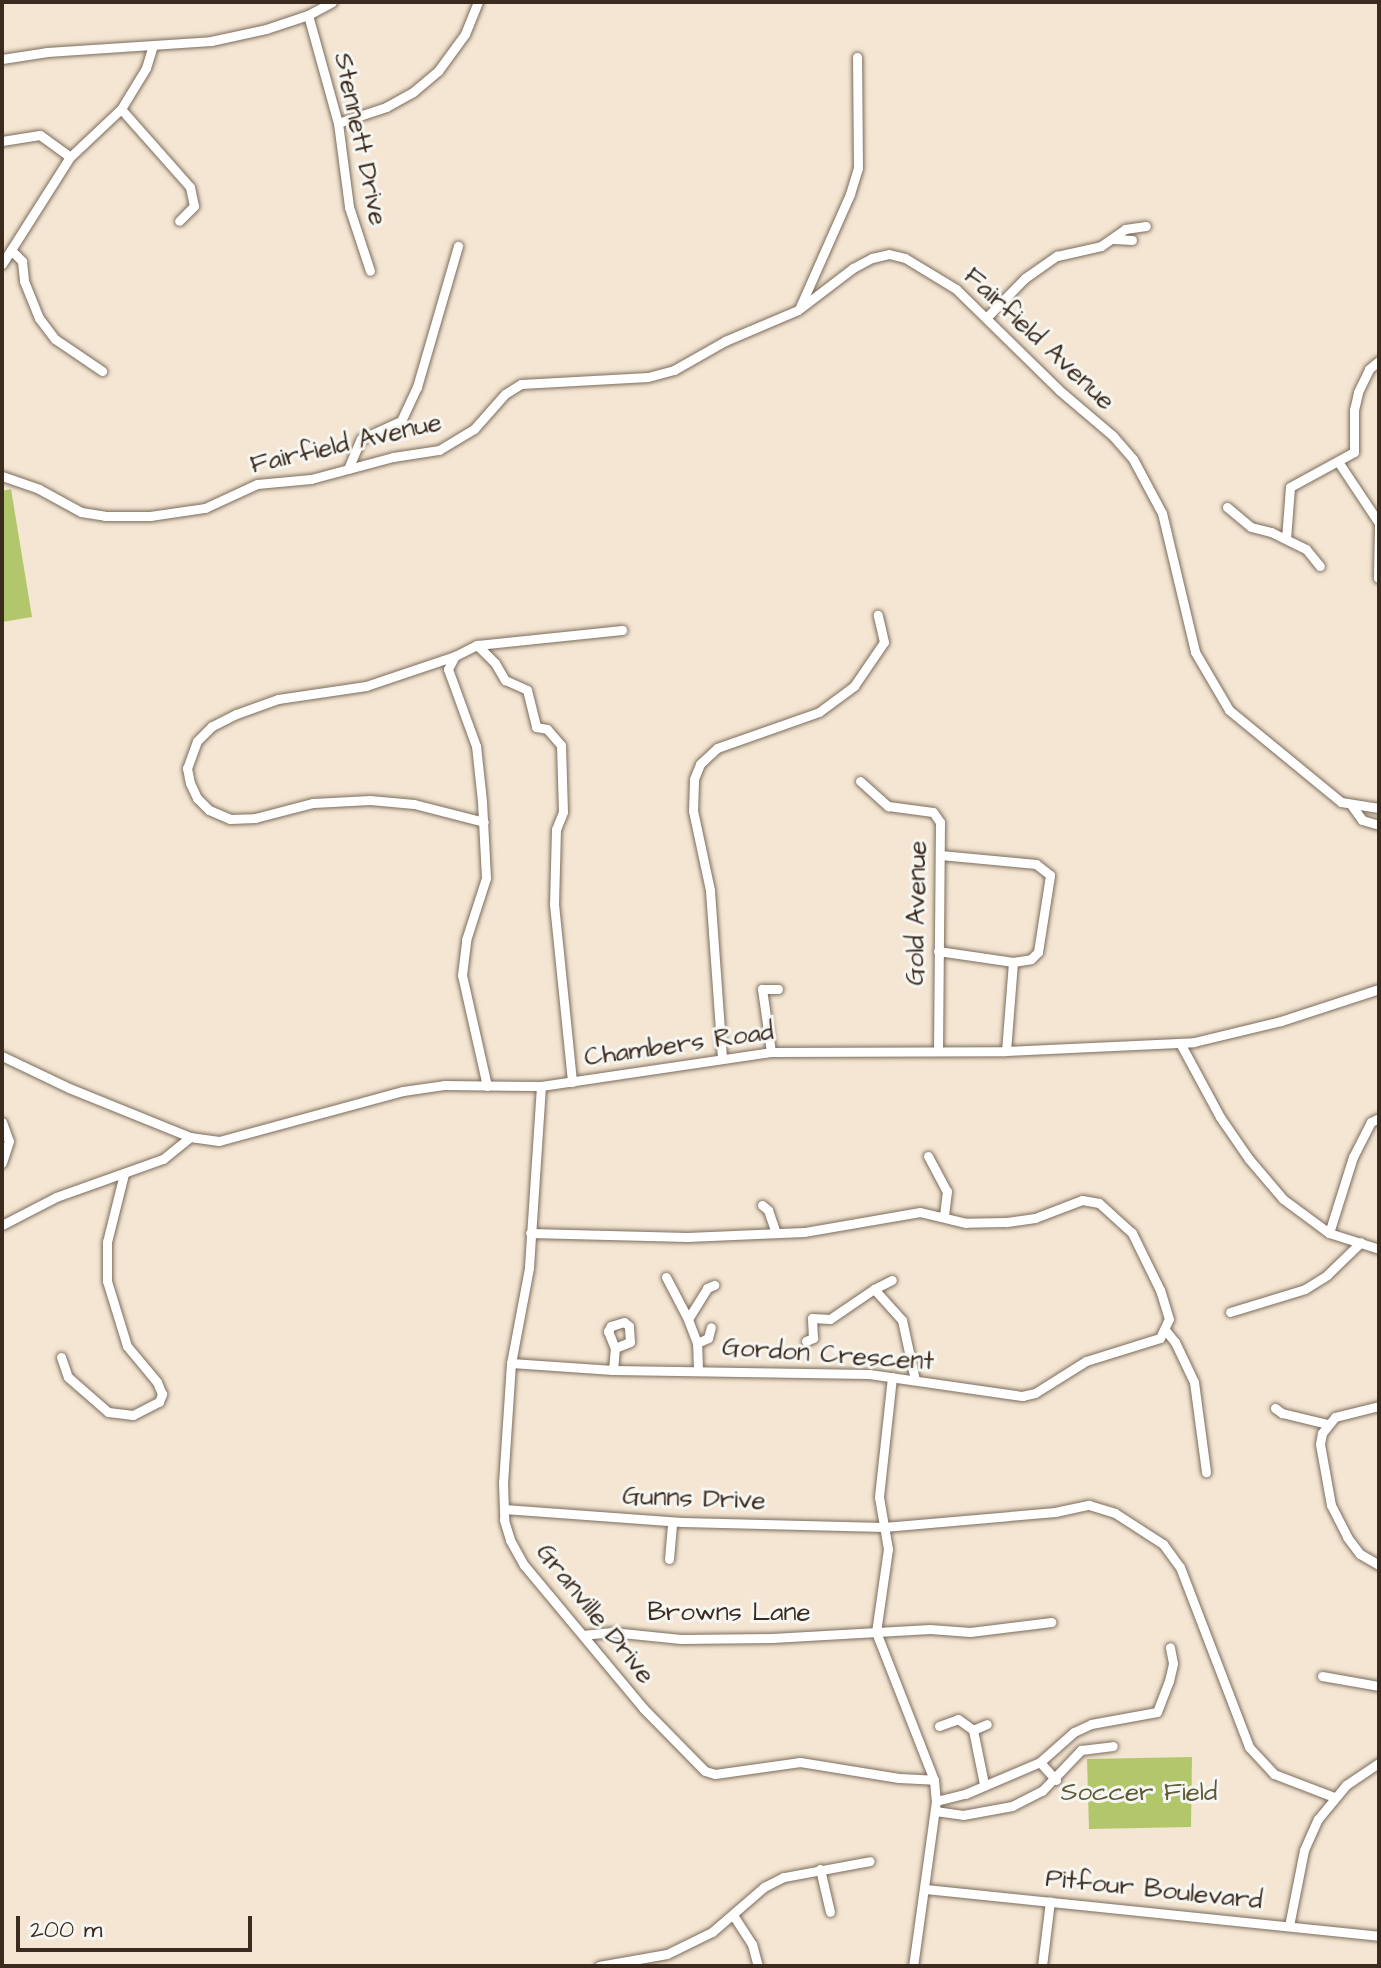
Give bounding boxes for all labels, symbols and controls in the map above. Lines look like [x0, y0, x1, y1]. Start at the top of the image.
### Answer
street label: Stennett Drive [326, 50, 394, 228]
street label: Fairfield Avenue [957, 261, 1121, 417]
street label: Fairfield Avenue [247, 407, 445, 481]
street label: Gold Avenue [900, 840, 934, 986]
street label: Chambers Road [582, 1016, 776, 1074]
street label: Gordon Crescent [721, 1332, 935, 1378]
street label: Gunns Drive [622, 1481, 766, 1517]
street label: Granville Drive [529, 1538, 661, 1690]
street label: Browns Lane [647, 1597, 811, 1629]
park label: Soccer Field [1061, 1777, 1217, 1809]
street label: Pitfour Boulevard [1044, 1863, 1264, 1917]
scale bar [20, 1900, 256, 1950]
text: 200 m [30, 1913, 102, 1947]

